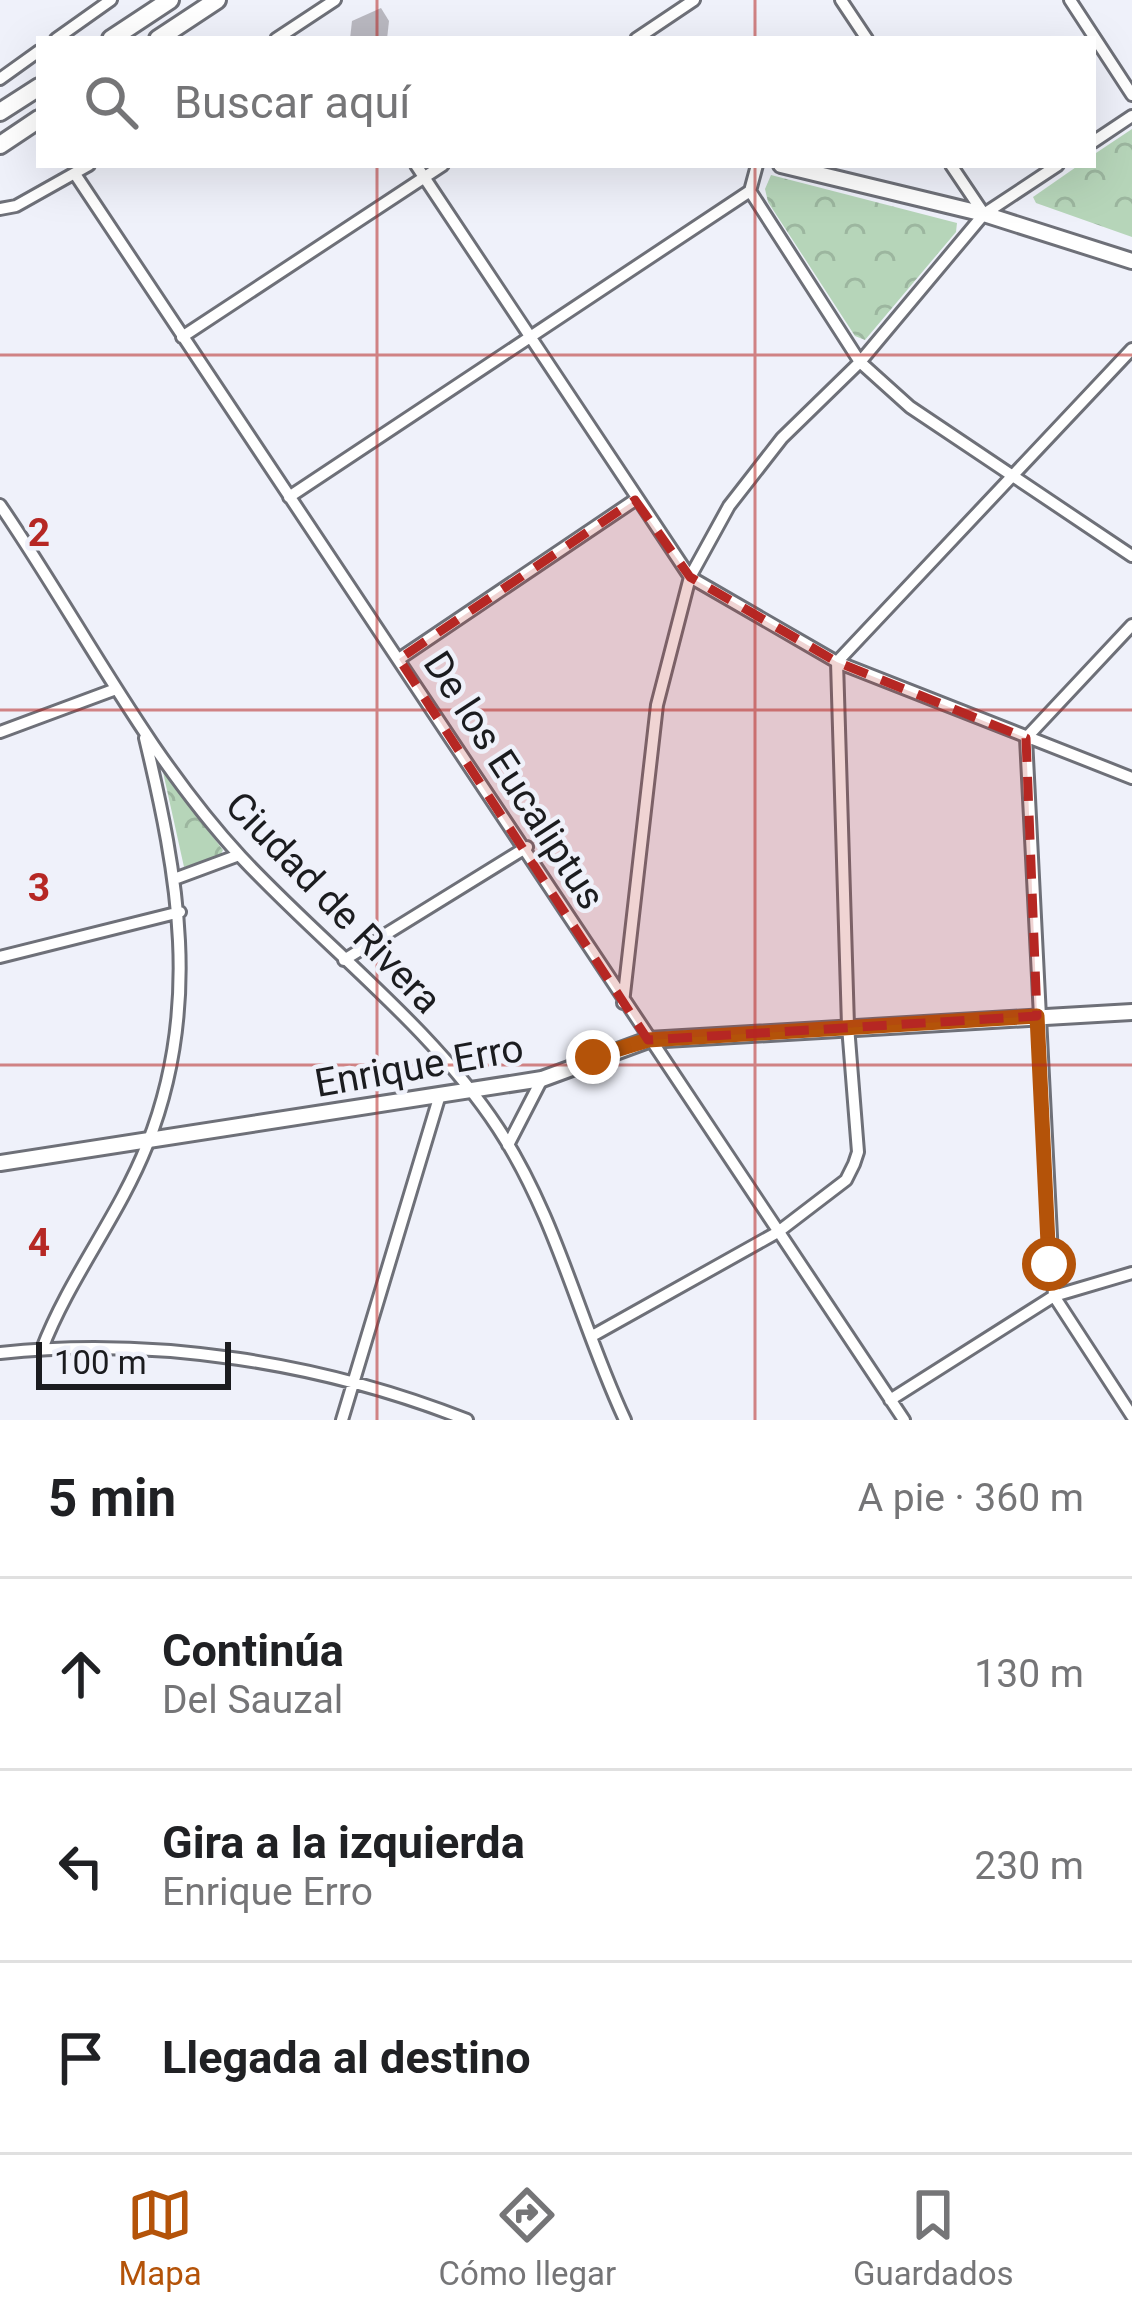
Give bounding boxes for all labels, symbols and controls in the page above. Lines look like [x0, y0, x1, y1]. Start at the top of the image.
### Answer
search box [36, 36, 1096, 168]
icon: search [78, 69, 144, 135]
text: Buscar aquí [174, 76, 411, 129]
text: 2 [28, 510, 50, 556]
street label: De los Eucaliptus [414, 643, 615, 918]
street label: Ciudad de Rivera [216, 782, 451, 1023]
text: 3 [28, 865, 50, 911]
street label: Enrique Erro [311, 1025, 527, 1107]
route end [566, 1030, 620, 1084]
text: 4 [28, 1220, 50, 1266]
route start [1022, 1237, 1076, 1291]
scale bar [36, 1336, 231, 1389]
text: 100 m [54, 1343, 147, 1382]
text: 5 min [48, 1469, 176, 1528]
text: A pie · 360 m [858, 1475, 1084, 1521]
text: Continúa [162, 1624, 344, 1677]
icon: ahead [48, 1641, 114, 1707]
text: 130 m [974, 1651, 1084, 1697]
text: Del Sauzal [162, 1677, 343, 1723]
text: Gira a la izquierda [162, 1816, 525, 1869]
icon: left [48, 1833, 114, 1899]
text: 230 m [974, 1843, 1084, 1889]
text: Enrique Erro [162, 1869, 373, 1915]
icon: arrive [48, 2025, 114, 2091]
text: Llegada al destino [162, 2031, 531, 2084]
tab: Mapa [118, 2182, 202, 2293]
tab: Cómo llegar [439, 2182, 616, 2293]
tab: Guardados [853, 2182, 1014, 2293]

